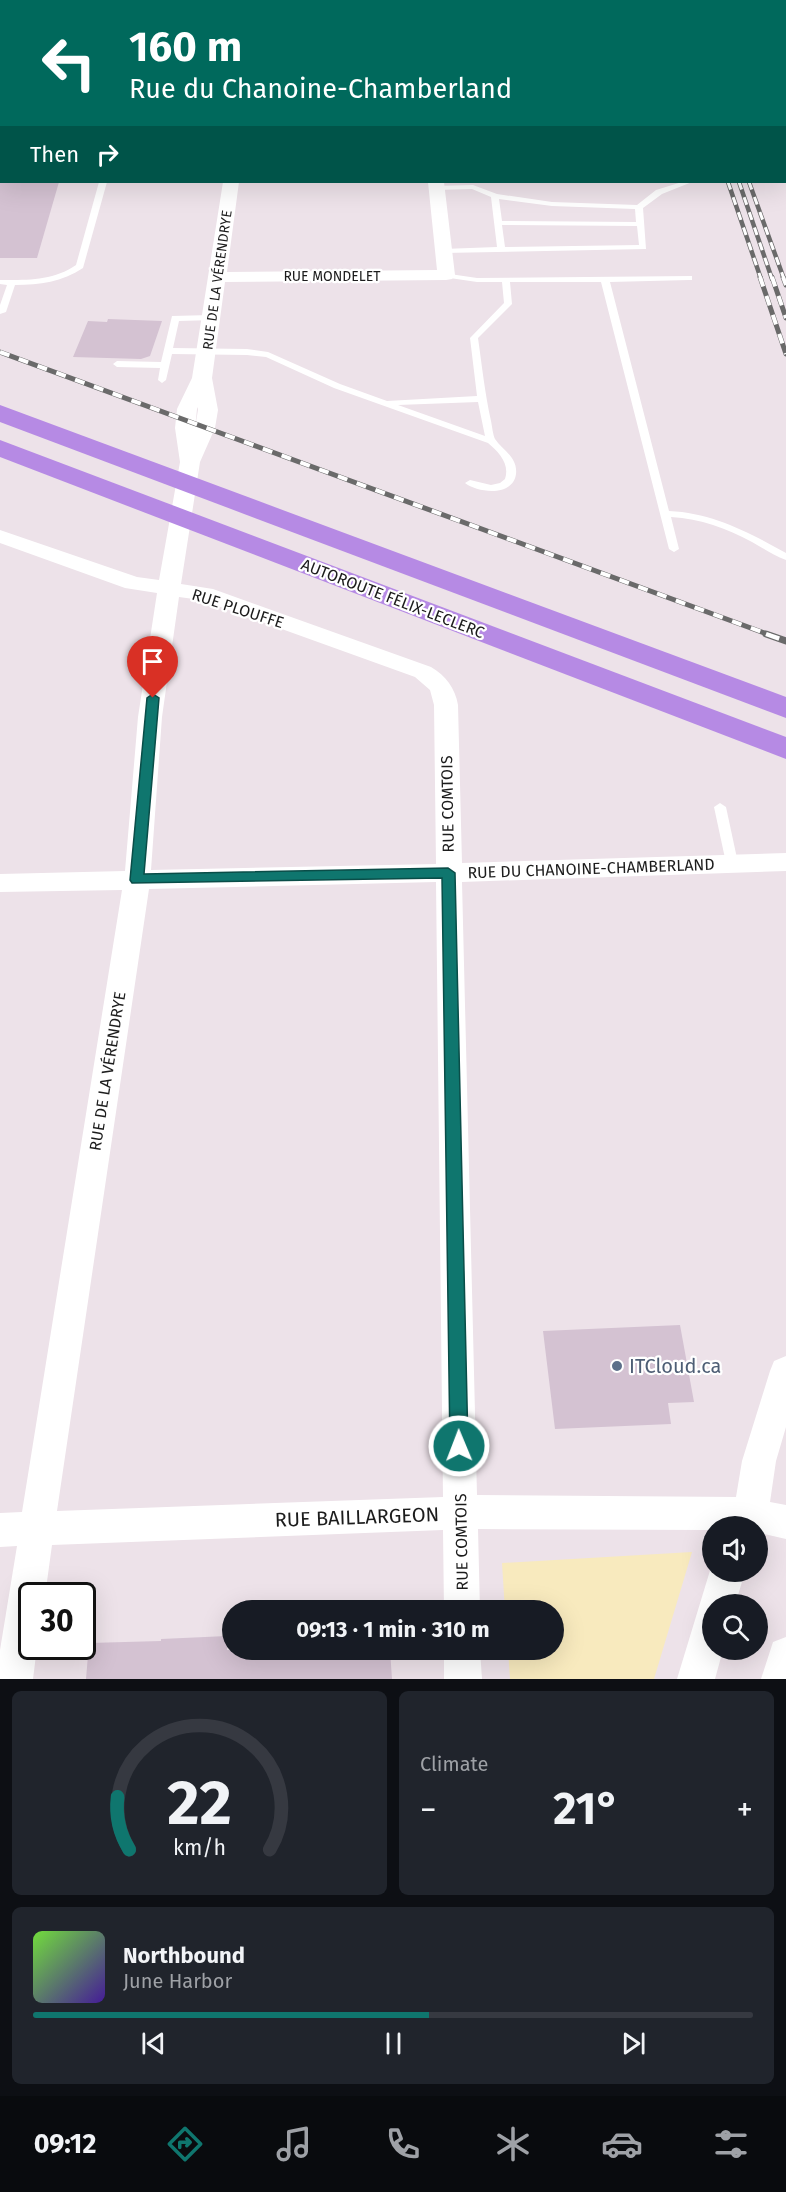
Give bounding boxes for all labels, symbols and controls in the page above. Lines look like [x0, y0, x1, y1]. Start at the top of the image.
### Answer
text: 160 m [129, 22, 242, 72]
icon: left [30, 24, 108, 102]
text: Rue du Chanoine-Chamberland [129, 73, 512, 105]
icon: right [91, 138, 124, 171]
text: Then [30, 141, 79, 168]
street label: RUE DE LA VÉRENDRYE [198, 209, 236, 351]
street label: RUE MONDELET [283, 268, 381, 285]
street label: AUTOROUTE FÉLIX-LECLERC [299, 554, 487, 642]
street label: RUE PLOUFFE [190, 585, 286, 632]
pin [127, 636, 178, 698]
icon: arrive [136, 645, 169, 678]
street label: RUE COMTOIS [437, 755, 458, 853]
street label: RUE DU CHANOINE-CHAMBERLAND [467, 855, 715, 882]
street label: RUE DE LA VÉRENDRYE [85, 990, 129, 1152]
place label: ITCloud.ca [629, 1354, 721, 1378]
marker: ITCloud.ca [610, 1359, 624, 1373]
position arrow [427, 1414, 491, 1478]
street label: RUE COMTOIS [451, 1493, 472, 1591]
street label: RUE BAILLARGEON [274, 1502, 440, 1532]
map controls [702, 1516, 768, 1660]
button: sound [702, 1516, 768, 1582]
speed limit sign: 30 [18, 1582, 96, 1660]
button: search [702, 1594, 768, 1660]
text: 09:13 · 1 min · 310 m [296, 1616, 490, 1643]
text: Climate [420, 1752, 488, 1776]
text: 22 [167, 1766, 232, 1841]
text: 21° [553, 1782, 620, 1836]
text: − [420, 1790, 437, 1830]
text: + [737, 1790, 753, 1830]
text: km/h [173, 1835, 226, 1861]
text: Northbound [123, 1942, 245, 1969]
text: June Harbor [123, 1969, 232, 1993]
icon: previous [137, 2027, 170, 2060]
icon: pause [377, 2027, 410, 2060]
icon: next [617, 2027, 650, 2060]
icon: directions [164, 2123, 206, 2165]
icon: music [273, 2123, 315, 2165]
icon: phone [382, 2123, 424, 2165]
icon: climate [492, 2123, 534, 2165]
icon: car [601, 2123, 643, 2165]
icon: filters [710, 2123, 752, 2165]
text: 09:12 [34, 2128, 96, 2160]

